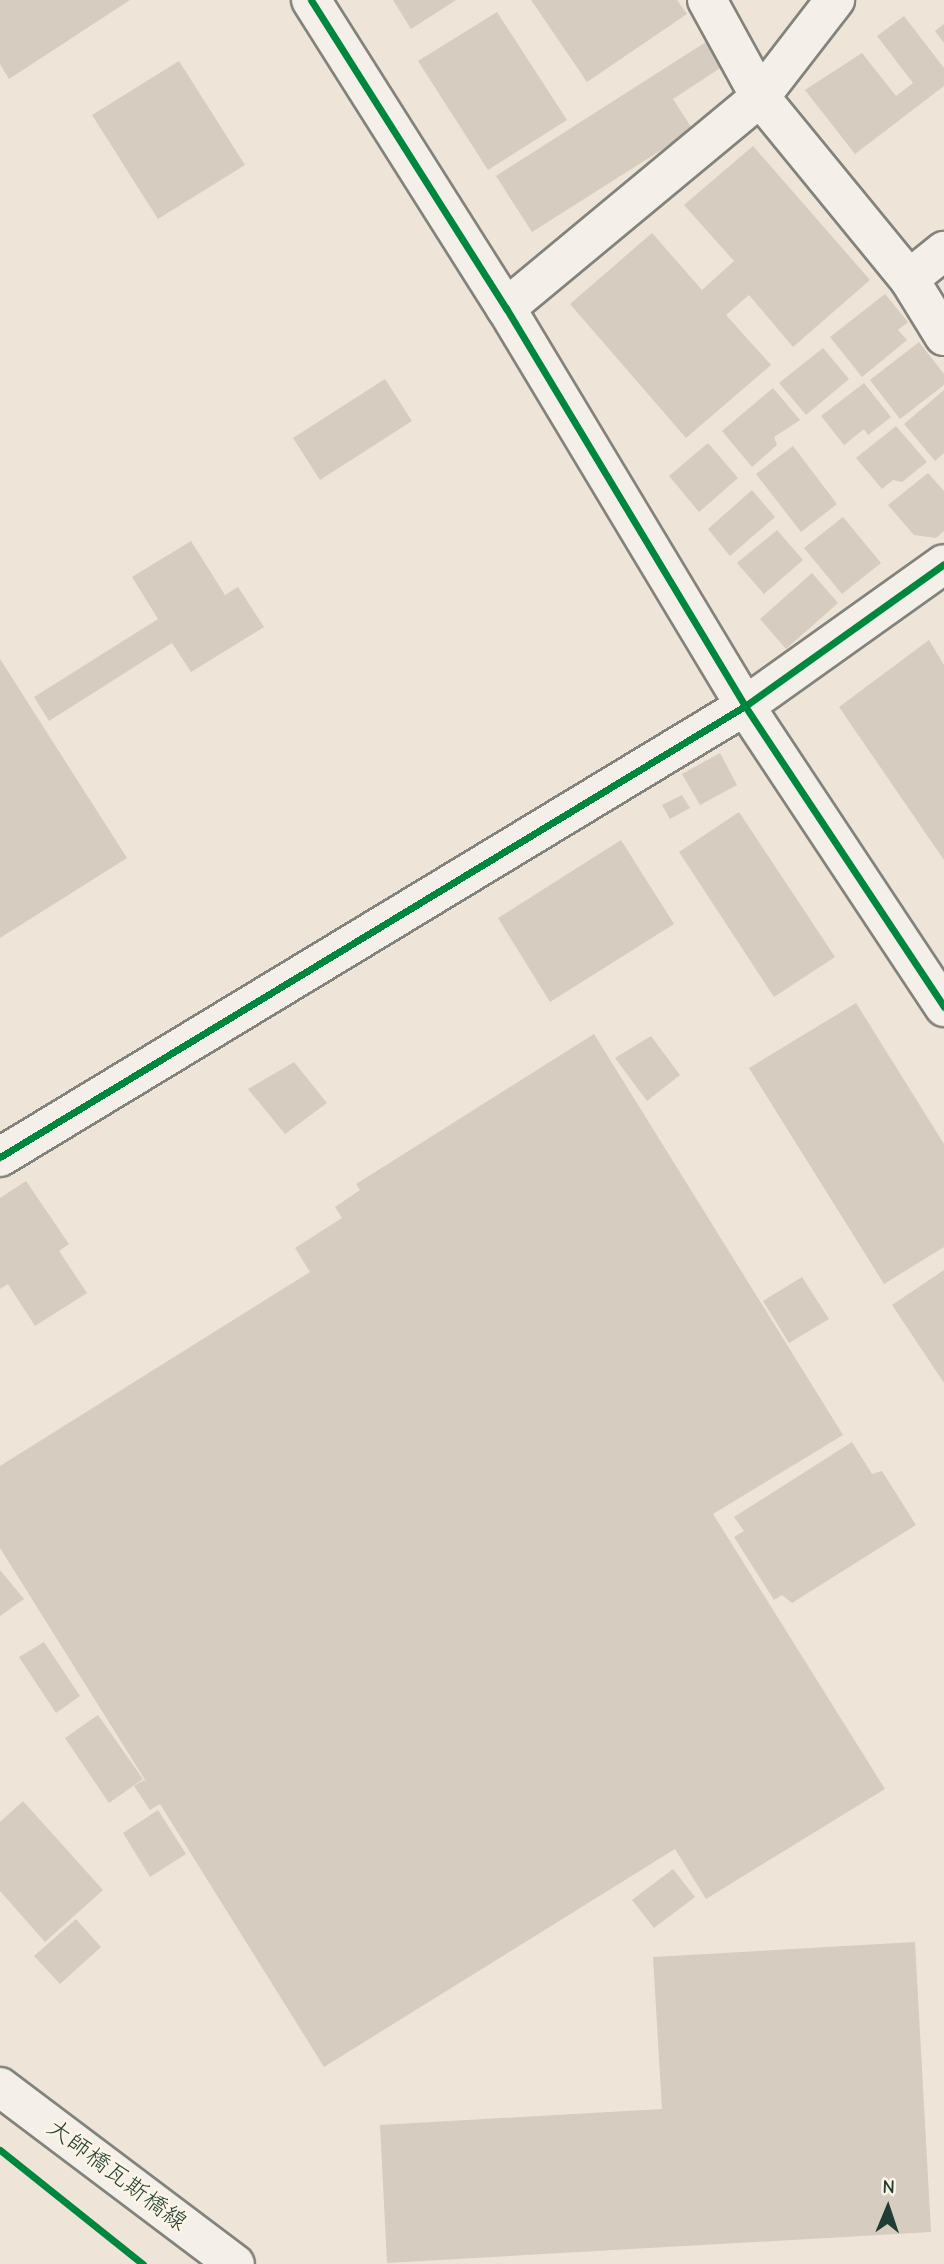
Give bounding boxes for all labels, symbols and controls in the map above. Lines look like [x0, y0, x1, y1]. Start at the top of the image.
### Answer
street label: 大師橋瓦斯橋線 [41, 2113, 193, 2237]
north arrow [853, 2173, 923, 2243]
text: N [882, 2176, 895, 2198]

